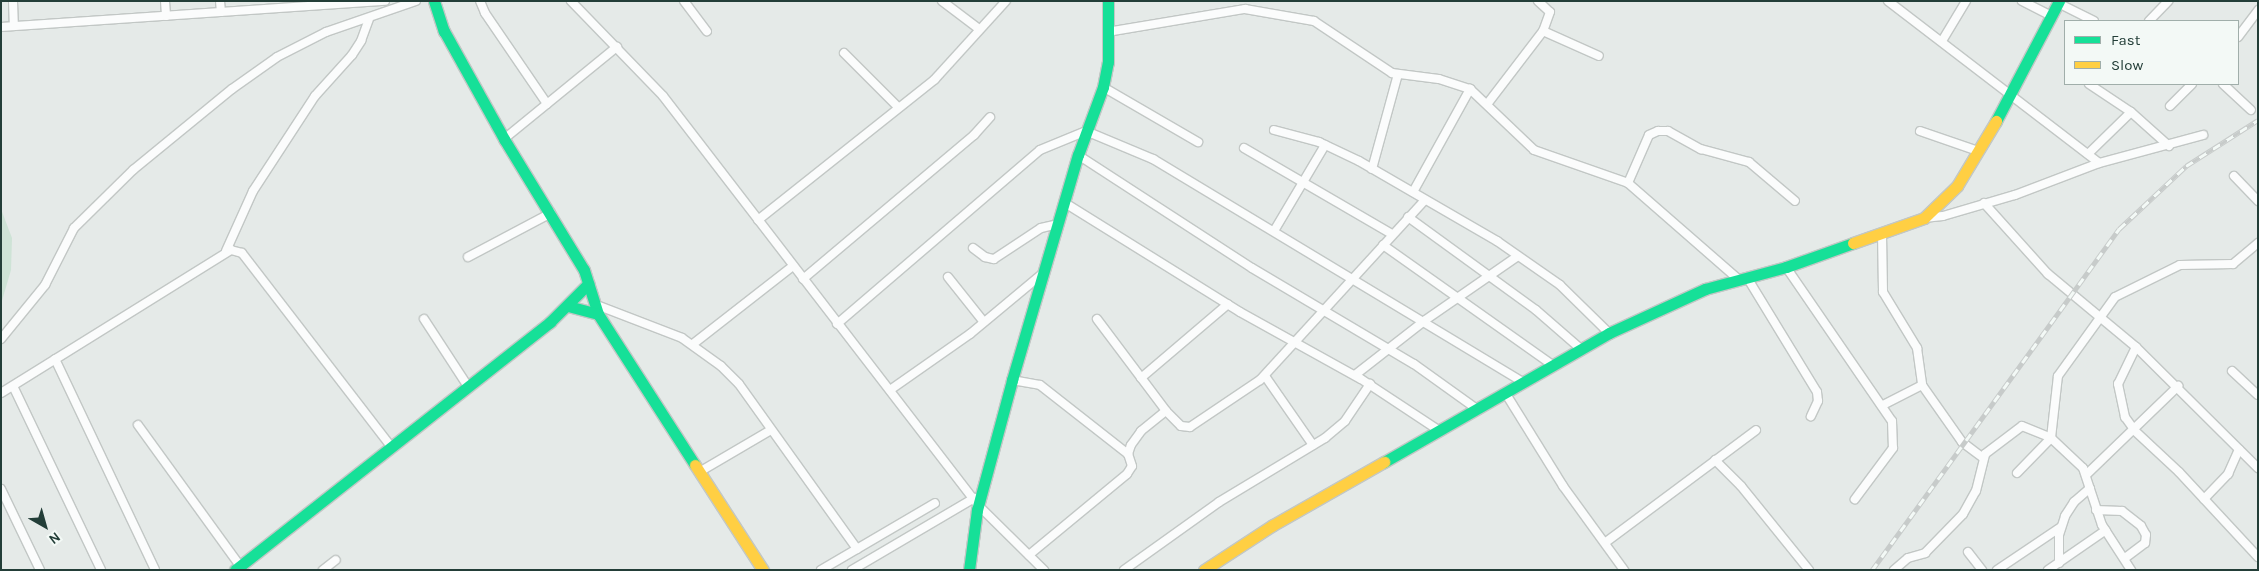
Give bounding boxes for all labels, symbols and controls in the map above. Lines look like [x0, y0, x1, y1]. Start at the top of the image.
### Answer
legend [2064, 20, 2239, 85]
text: Fast [2111, 31, 2140, 49]
text: Slow [2111, 56, 2143, 74]
north arrow [20, 501, 70, 551]
text: N [45, 528, 64, 548]

